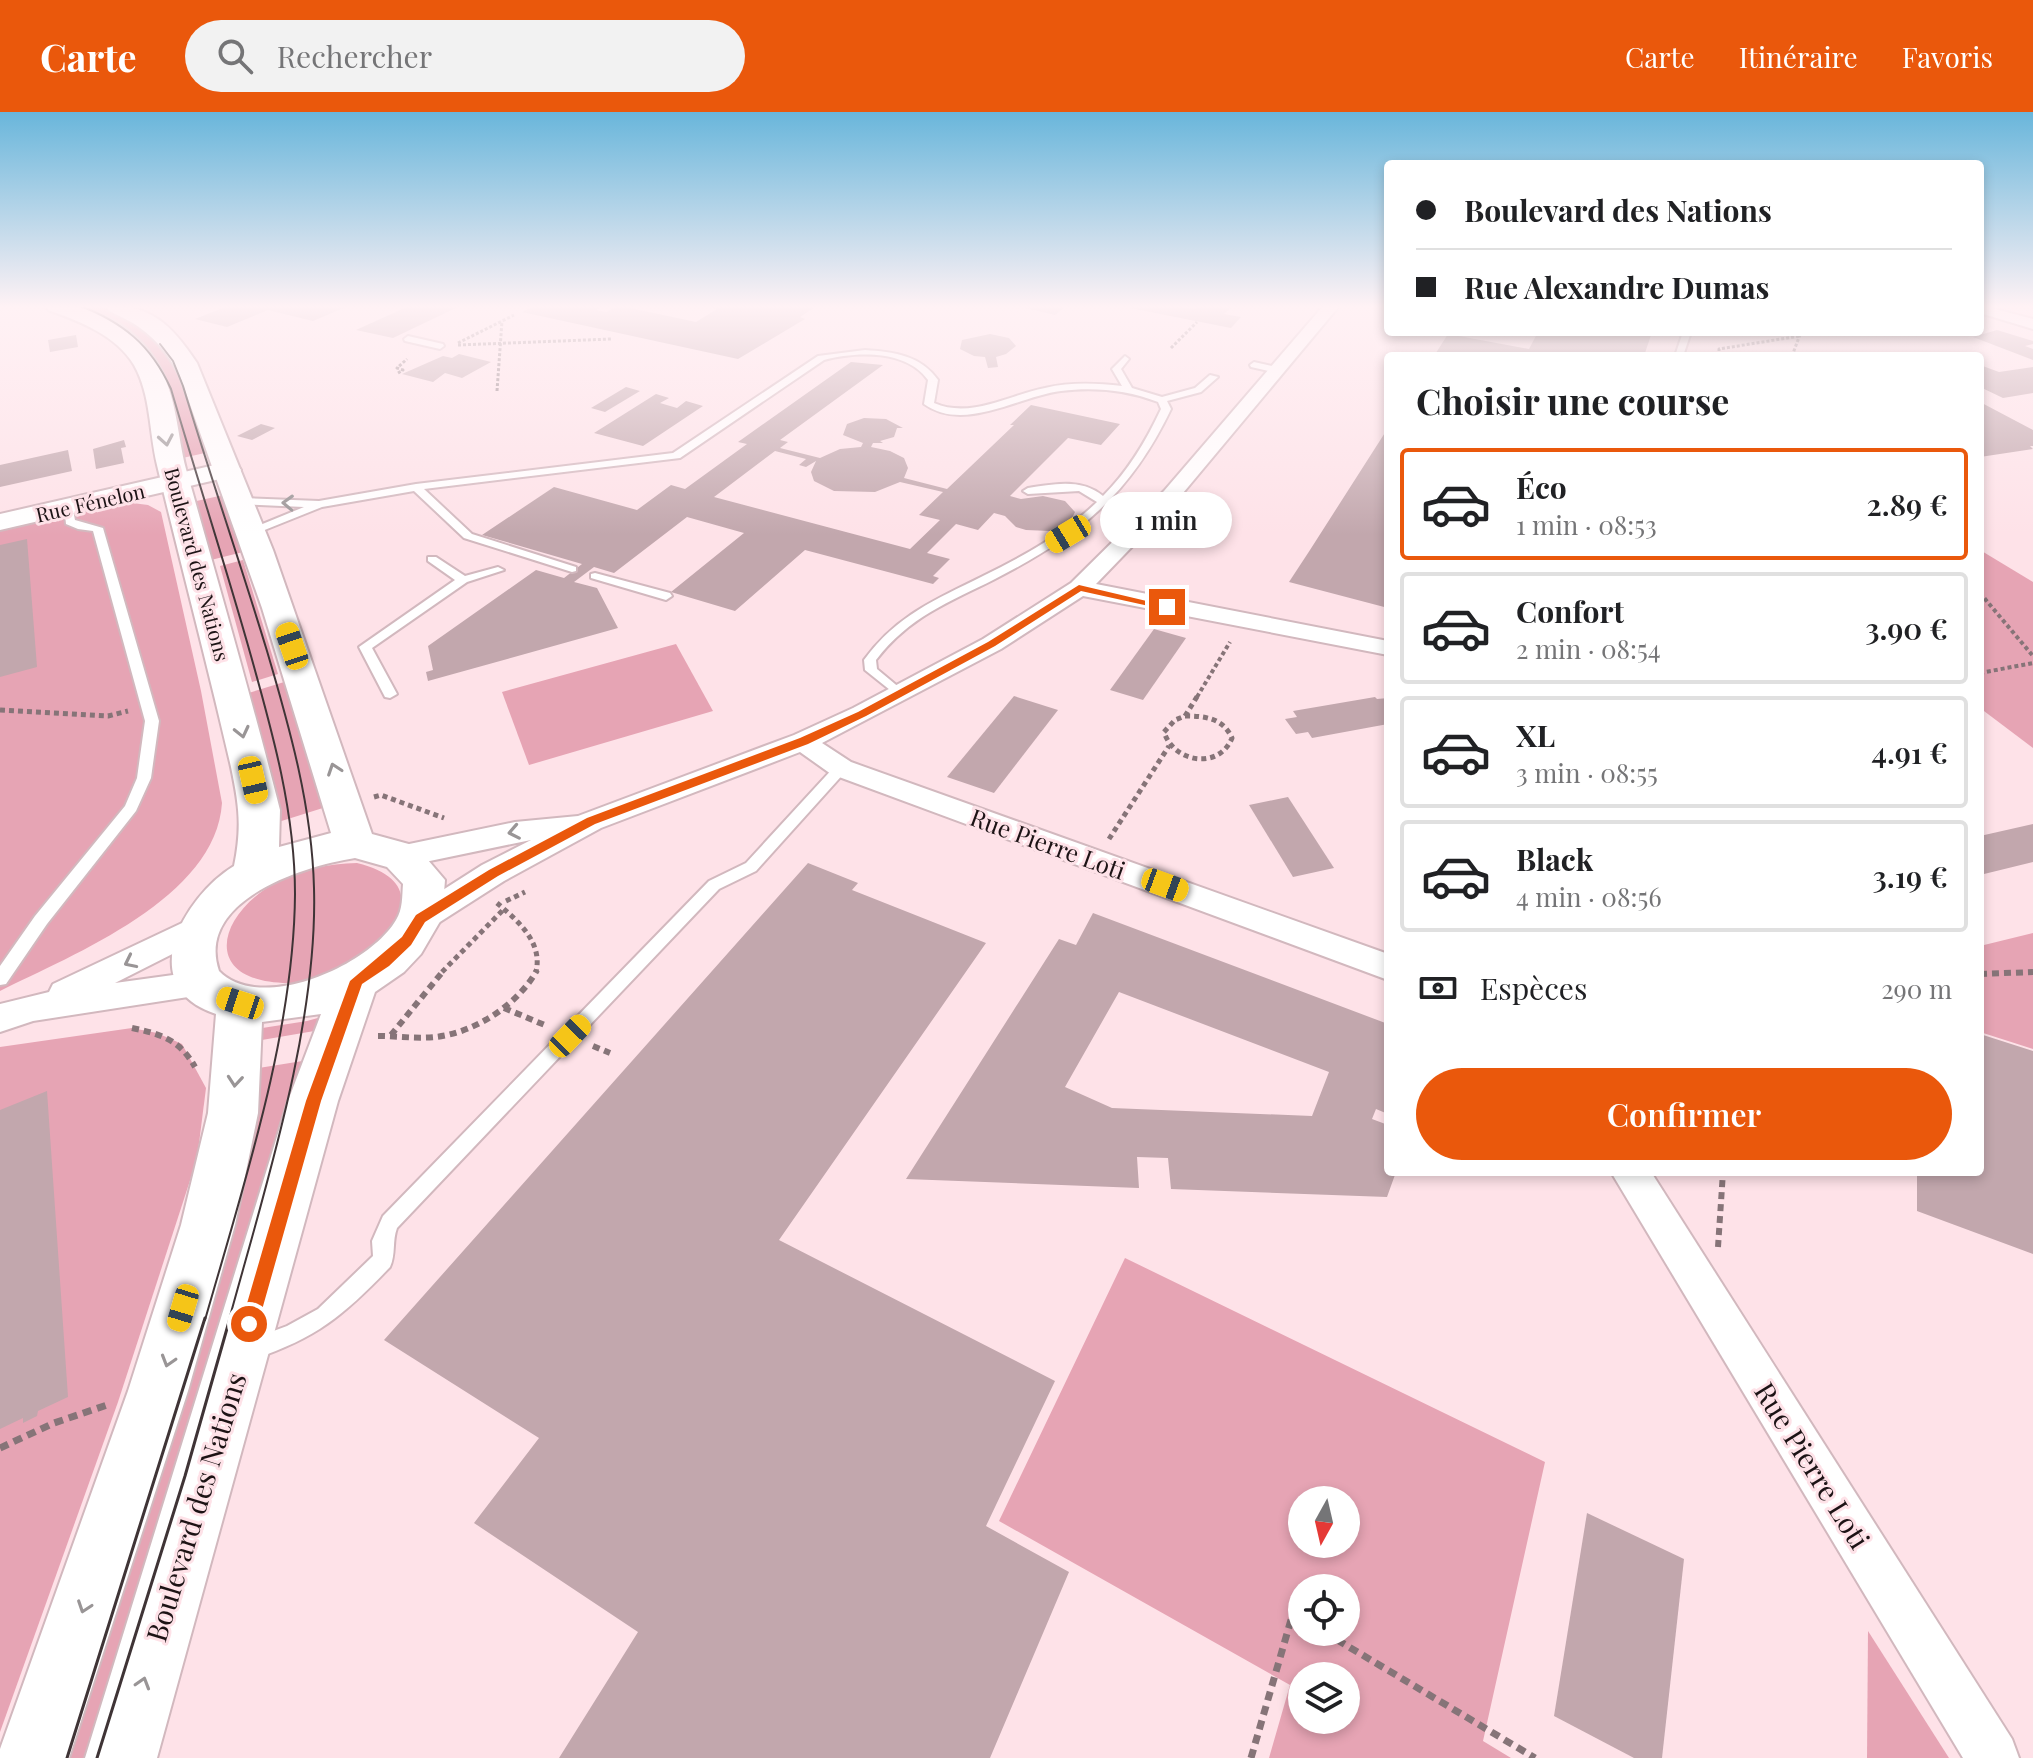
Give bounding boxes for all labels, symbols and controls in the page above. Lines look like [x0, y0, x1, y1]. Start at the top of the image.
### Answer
search box [185, 20, 745, 92]
text: Carte [40, 31, 137, 82]
icon: search [213, 34, 257, 78]
text: Rechercher [277, 36, 432, 76]
text: Carte [1625, 38, 1695, 75]
text: Itinéraire [1739, 38, 1858, 75]
text: Favoris [1902, 38, 1993, 75]
text: Boulevard des Nations [1464, 190, 1772, 230]
text: Rue Alexandre Dumas [1464, 267, 1769, 307]
text: Choisir une course [1416, 376, 1729, 424]
one-way arrow [157, 433, 174, 447]
street label: Boulevard des Nations [159, 464, 237, 664]
text: Éco [1516, 467, 1567, 507]
icon: car [1420, 468, 1492, 540]
street label: Rue Fénelon [33, 476, 147, 528]
text: 2.89 € [1866, 484, 1948, 524]
callout: 1 min [1101, 491, 1233, 547]
one-way arrow [281, 494, 294, 511]
text: 1 min [1134, 502, 1198, 537]
text: 1 min · 08:53 [1516, 507, 1657, 542]
car [1041, 511, 1095, 557]
route end [1149, 589, 1185, 625]
text: Confort [1516, 591, 1624, 631]
icon: car [1420, 592, 1492, 664]
text: 3.90 € [1865, 608, 1948, 648]
car [273, 619, 311, 673]
text: 2 min · 08:54 [1516, 631, 1661, 666]
text: XL [1516, 715, 1555, 755]
icon: car [1420, 716, 1492, 788]
one-way arrow [232, 725, 249, 738]
text: 4.91 € [1871, 732, 1948, 772]
car [236, 754, 270, 806]
text: 3 min · 08:55 [1516, 755, 1658, 790]
one-way arrow [327, 763, 343, 777]
street label: Rue Pierre Loti [966, 800, 1130, 886]
one-way arrow [507, 823, 521, 840]
text: Black [1516, 839, 1593, 879]
icon: car [1420, 840, 1492, 912]
text: 3.19 € [1873, 856, 1948, 896]
car [1138, 866, 1192, 904]
text: 4 min · 08:56 [1516, 879, 1662, 914]
one-way arrow [123, 953, 138, 968]
icon: cash [1416, 966, 1460, 1010]
text: Espèces [1480, 968, 1587, 1008]
text: 290 m [1881, 971, 1952, 1006]
car [213, 984, 267, 1022]
car [545, 1010, 595, 1062]
button: Confirmer [1416, 1068, 1952, 1160]
one-way arrow [227, 1075, 244, 1088]
car [165, 1282, 201, 1334]
route start [231, 1306, 267, 1342]
one-way arrow [161, 1353, 177, 1367]
street label: Boulevard des Nations [136, 1368, 254, 1646]
street label: Rue Pierre Loti [1747, 1375, 1879, 1555]
north arrow [1288, 1486, 1360, 1558]
map controls [1288, 1486, 1360, 1734]
button: locate [1288, 1574, 1360, 1646]
one-way arrow [78, 1599, 94, 1613]
button: layers [1288, 1662, 1360, 1734]
one-way arrow [134, 1677, 150, 1691]

